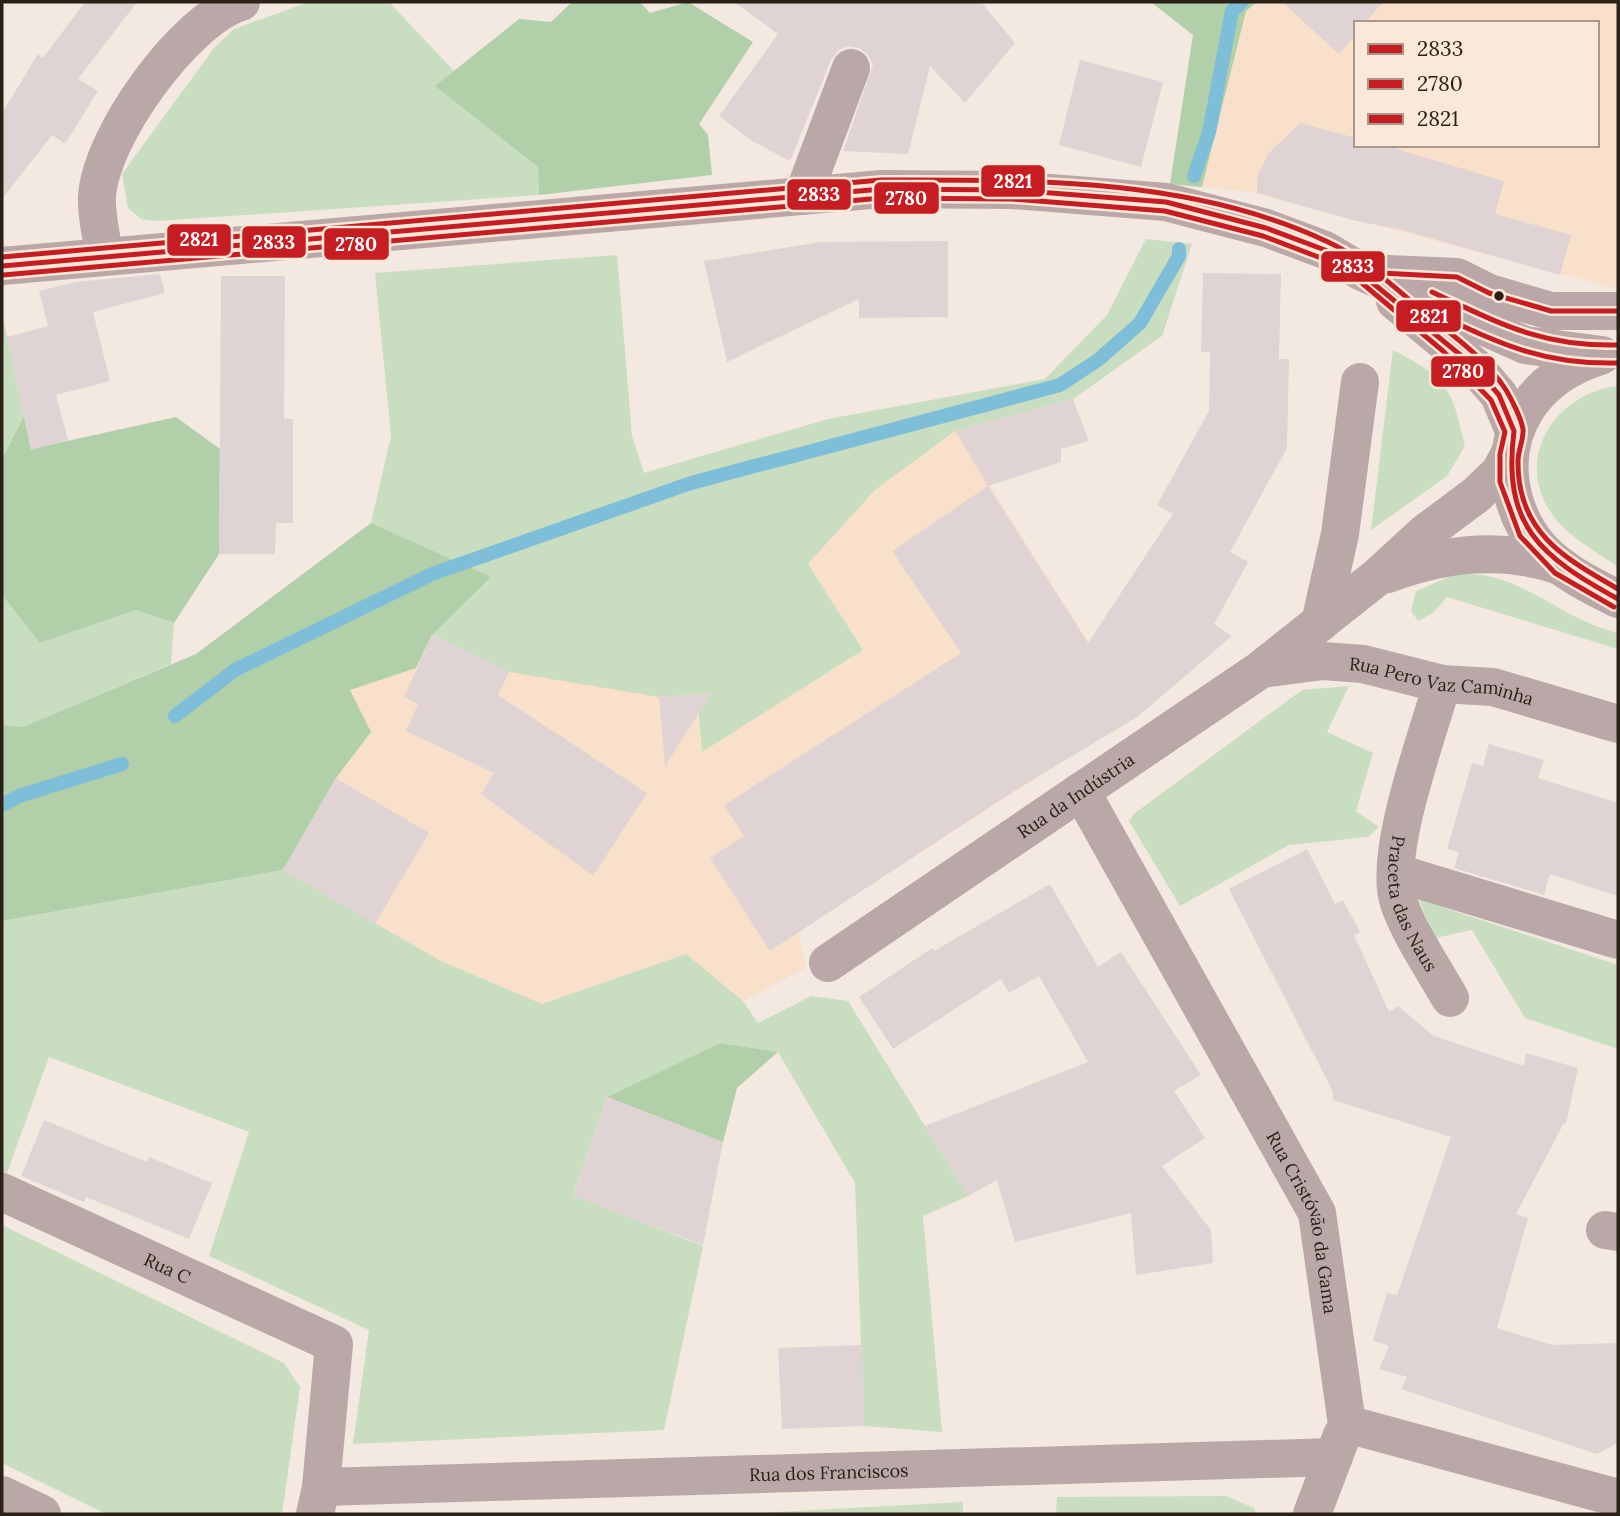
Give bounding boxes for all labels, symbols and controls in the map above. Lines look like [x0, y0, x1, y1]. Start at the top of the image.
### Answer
legend [1354, 21, 1599, 147]
text: 2833 [1417, 35, 1463, 62]
text: 2780 [1417, 70, 1463, 97]
text: 2821 [1417, 105, 1459, 132]
line badge: 2821 [980, 164, 1046, 198]
text: 2821 [994, 169, 1032, 193]
line badge: 2833 [786, 178, 852, 211]
line badge: 2780 [873, 181, 940, 215]
text: 2833 [798, 182, 840, 206]
text: 2780 [885, 186, 927, 210]
line badge: 2821 [166, 223, 232, 257]
line badge: 2833 [241, 225, 307, 259]
text: 2821 [180, 227, 218, 251]
line badge: 2780 [323, 227, 390, 261]
text: 2833 [253, 230, 295, 254]
text: 2780 [335, 232, 377, 256]
line badge: 2833 [1320, 250, 1386, 283]
text: 2833 [1332, 254, 1374, 278]
unlabelled marker [1492, 289, 1506, 303]
line badge: 2821 [1395, 299, 1462, 333]
text: 2821 [1410, 304, 1448, 328]
line badge: 2780 [1430, 355, 1496, 388]
text: 2780 [1442, 359, 1484, 383]
street label: Rua Pero Vaz Caminha [1348, 652, 1536, 710]
street label: Rua da Indústria [1012, 747, 1138, 843]
street label: Praceta das Naus [1384, 834, 1443, 976]
street label: Rua Cristóvão da Gama [1262, 1127, 1343, 1315]
street label: Rua C [141, 1247, 195, 1289]
street label: Rua dos Franciscos [749, 1458, 909, 1486]

